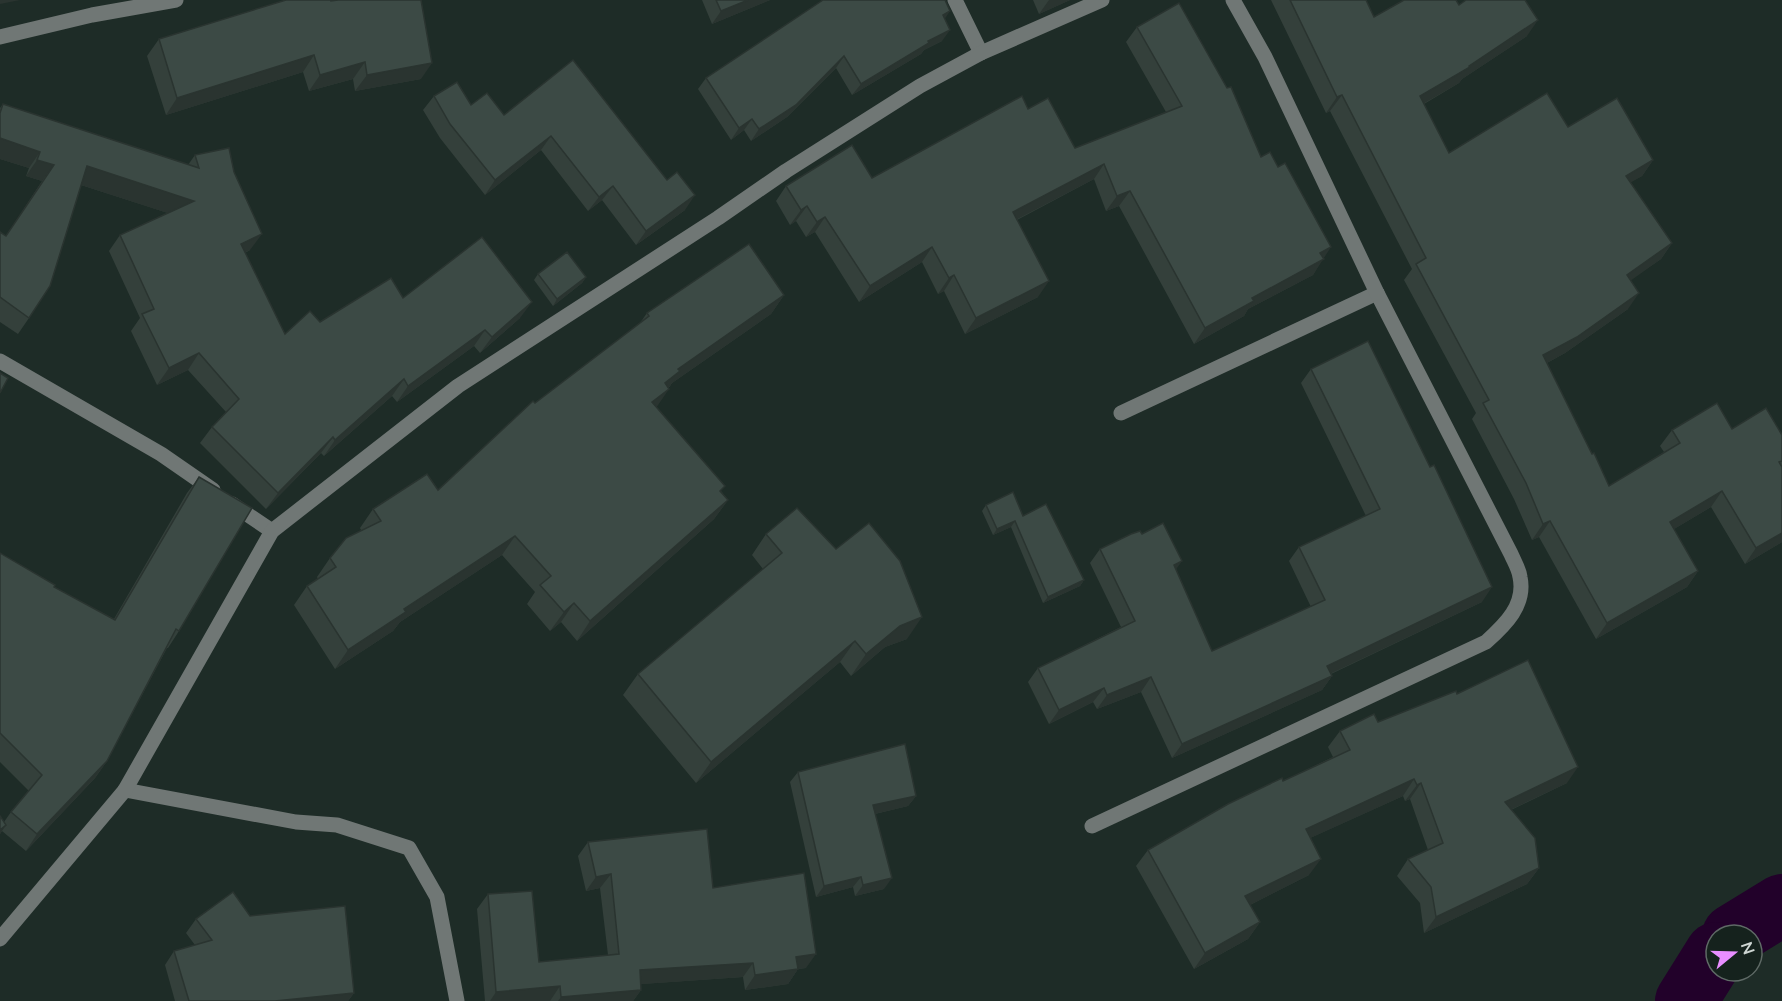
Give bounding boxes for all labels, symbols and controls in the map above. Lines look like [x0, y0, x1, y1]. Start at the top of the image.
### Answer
north arrow [1704, 923, 1764, 983]
text: N [1737, 939, 1760, 957]

